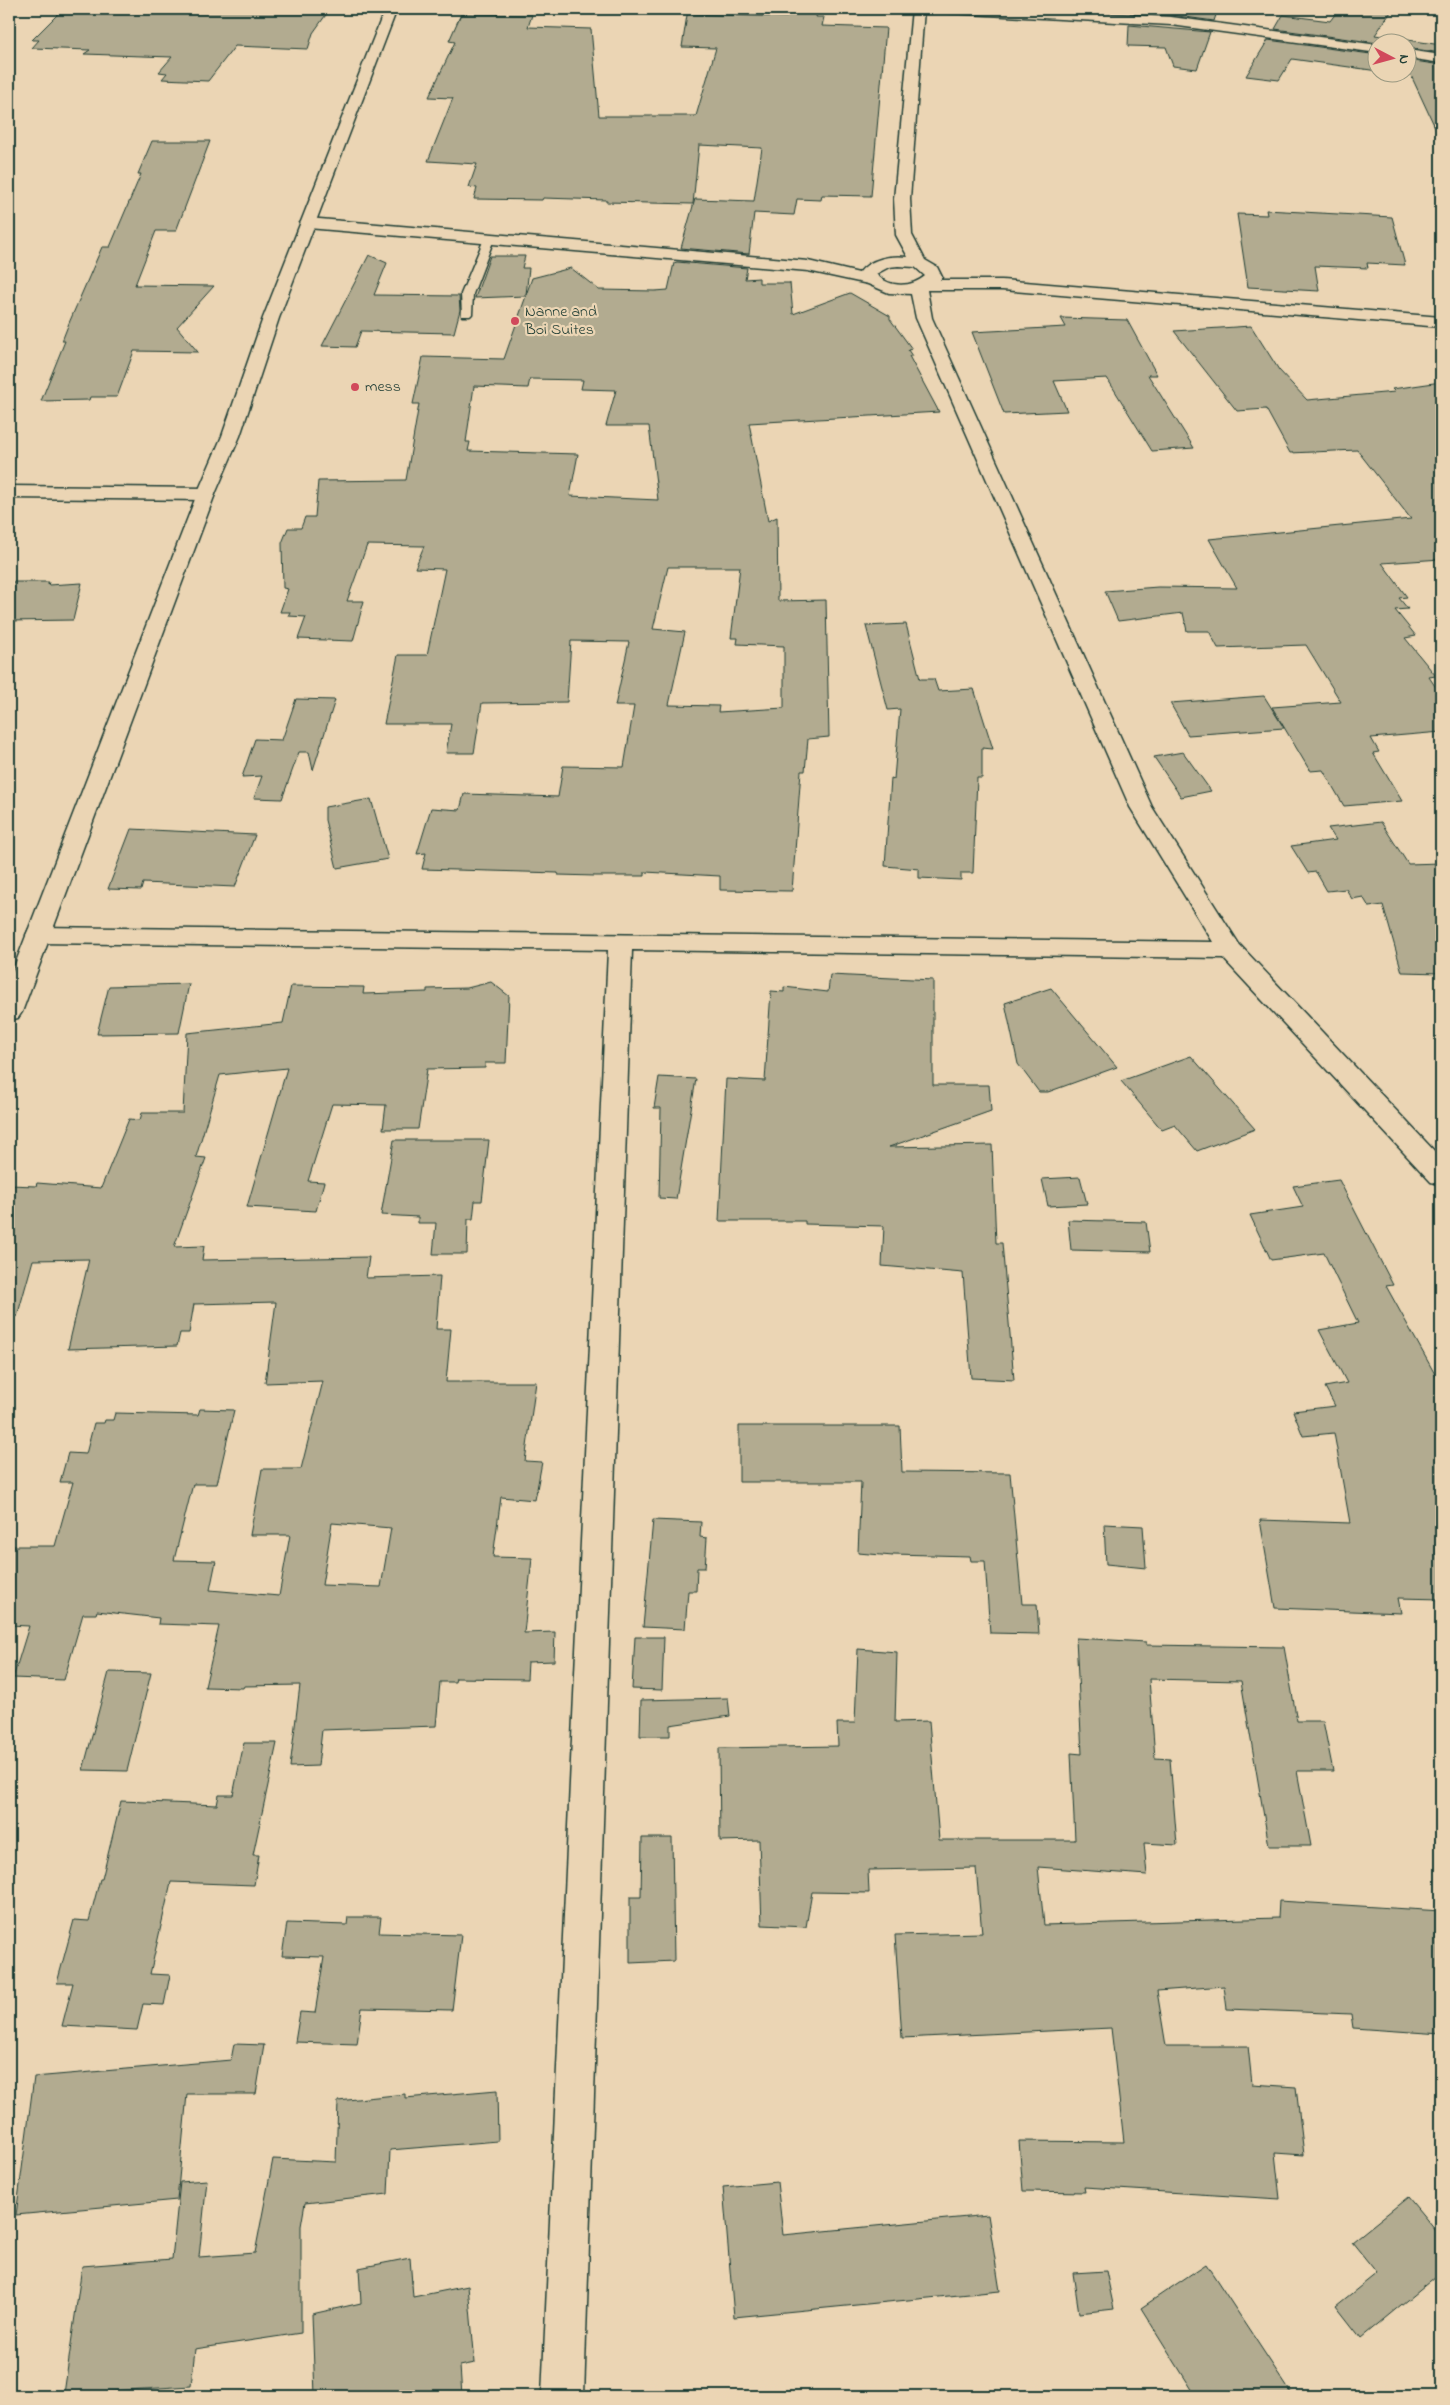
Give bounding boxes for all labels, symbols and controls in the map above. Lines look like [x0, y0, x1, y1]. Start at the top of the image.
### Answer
north arrow [1368, 32, 1418, 82]
text: N [1393, 53, 1414, 65]
place label: Nanne and Boi Suites [524, 300, 597, 342]
marker: Nanne and Boi Suites [509, 315, 521, 327]
place label: mess [365, 375, 401, 399]
marker: mess [349, 381, 361, 393]

